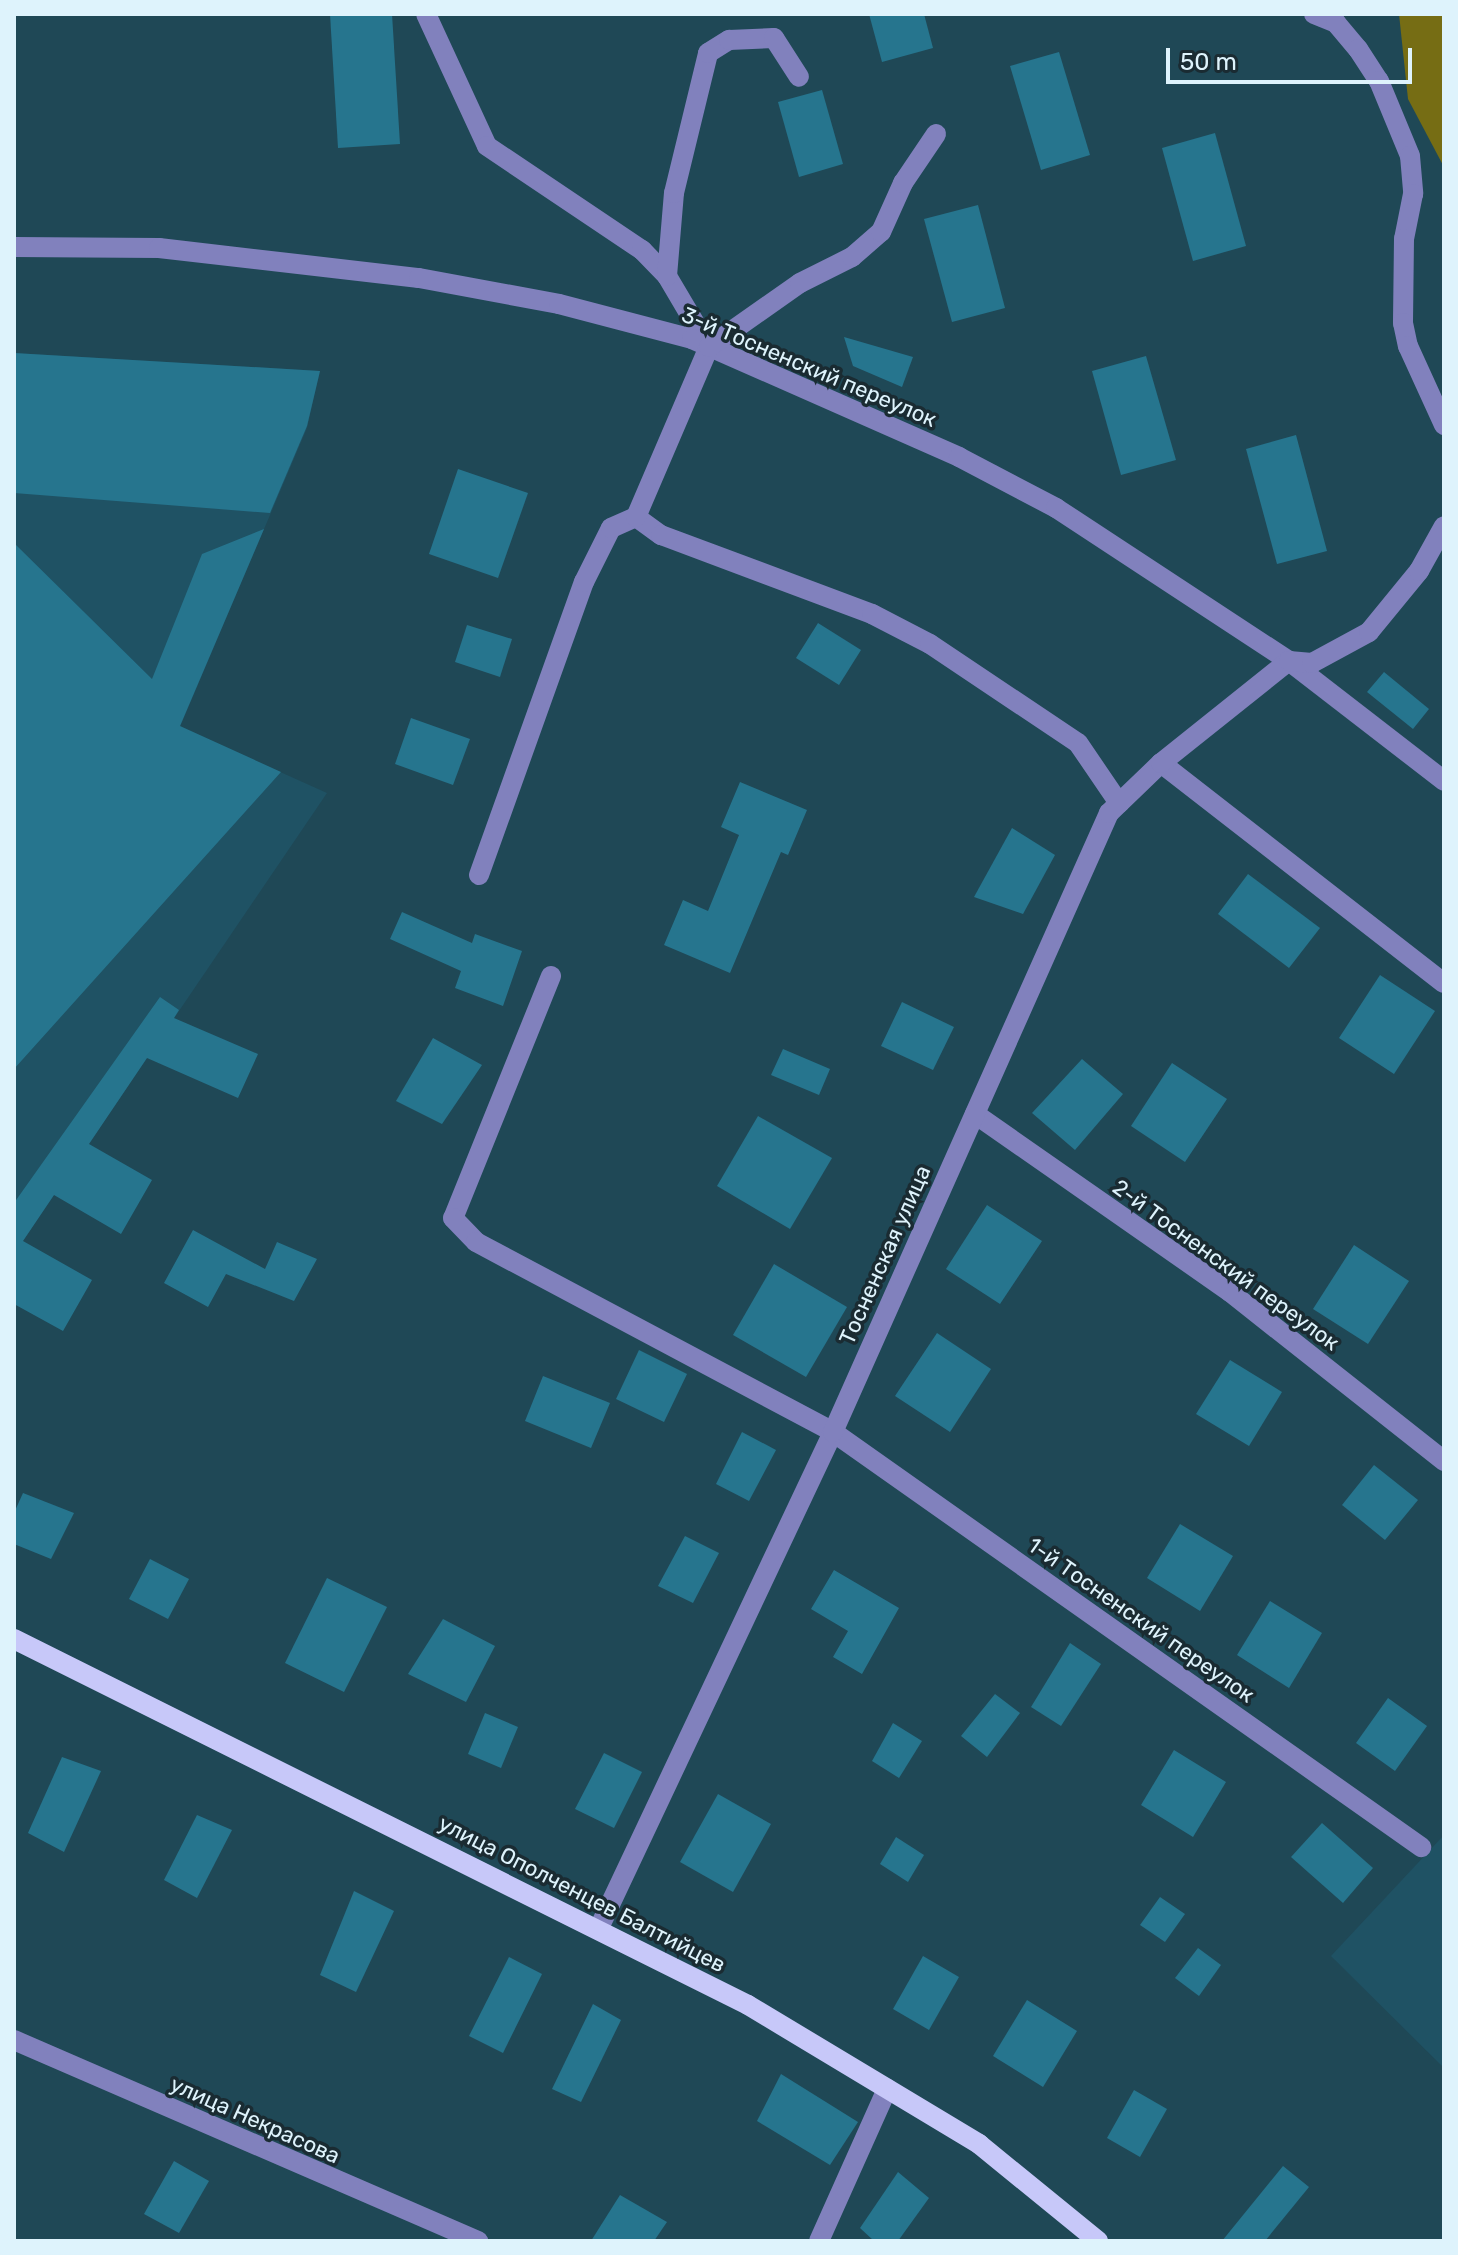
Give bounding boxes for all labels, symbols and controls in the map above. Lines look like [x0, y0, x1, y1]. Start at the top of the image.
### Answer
scale bar [1170, 32, 1416, 82]
text: 50 m [1180, 48, 1237, 76]
street label: 3-й Тосненский переулок [678, 301, 940, 433]
street label: Тосненская улица [834, 1161, 936, 1349]
street label: 2-й Тосненский переулок [1108, 1174, 1344, 1356]
street label: 1-й Тосненский переулок [1023, 1532, 1259, 1708]
street label: улица Ополченцев Балтийцев [434, 1810, 730, 1978]
street label: улица Некрасова [166, 2071, 344, 2169]

